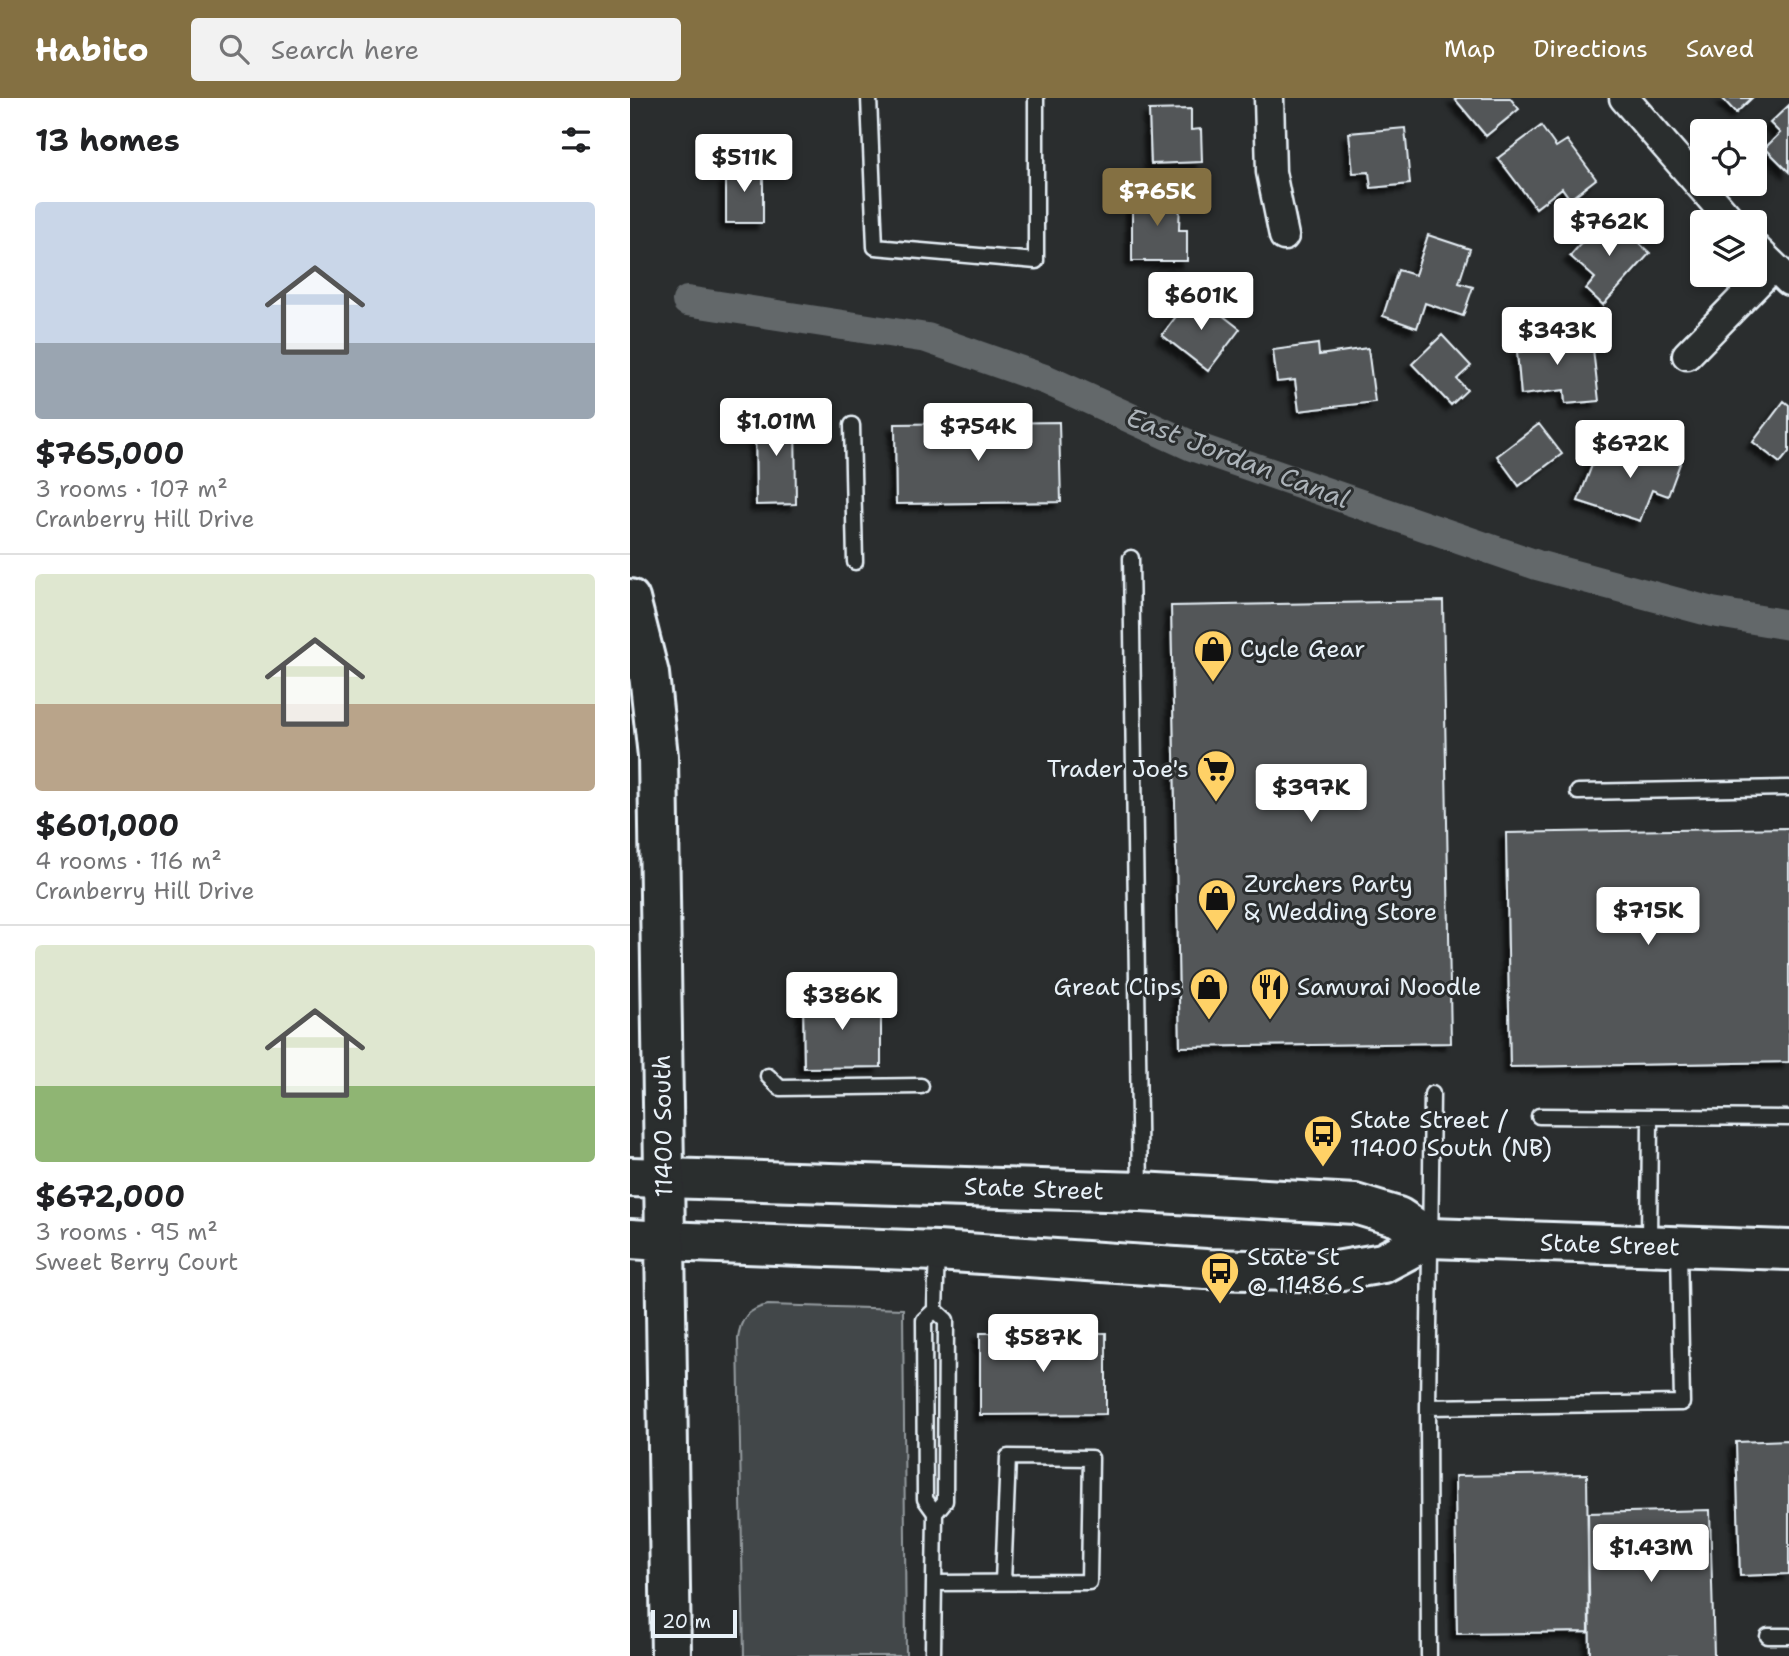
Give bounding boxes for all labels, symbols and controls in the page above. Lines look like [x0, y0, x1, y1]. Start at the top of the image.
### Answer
search box [191, 18, 681, 81]
text: Habito [35, 27, 149, 72]
icon: search [215, 30, 253, 68]
text: Search here [271, 32, 419, 67]
text: Map [1444, 33, 1495, 65]
text: Directions [1533, 33, 1648, 65]
text: Saved [1686, 33, 1754, 65]
map controls [1690, 119, 1767, 287]
button: locate [1690, 119, 1767, 196]
text: 13 homes [35, 120, 180, 161]
icon: filters [557, 121, 595, 159]
pin: $511K [695, 134, 793, 194]
text: $511K [711, 142, 777, 172]
pin: $765K [1108, 169, 1206, 228]
text: $765K [1118, 176, 1196, 206]
pin: $762K [1560, 198, 1658, 258]
text: $762K [1570, 206, 1648, 236]
button: layers [1690, 210, 1767, 287]
icon: home [252, 247, 378, 373]
pin: $601K [1152, 272, 1250, 332]
text: $601K [1164, 280, 1238, 310]
pin: $343K [1508, 308, 1606, 367]
text: $343K [1518, 315, 1596, 345]
pin: $1.01M [719, 398, 833, 458]
water label: East Jordan Canal [1122, 399, 1355, 516]
pin: $754K [929, 404, 1027, 463]
text: $1.01M [736, 406, 816, 436]
text: $754K [940, 411, 1016, 441]
pin: $672K [1581, 420, 1679, 480]
text: $672K [1591, 428, 1669, 458]
text: $765,000 [35, 433, 184, 474]
text: 3 rooms · 107 m² [35, 474, 228, 504]
text: Cranberry Hill Drive [35, 504, 255, 534]
icon: home [252, 619, 378, 745]
shop icon: Cycle Gear [1192, 628, 1234, 683]
place label: Cycle Gear [1240, 633, 1365, 665]
supermarket icon: Trader Joe's [1195, 748, 1237, 803]
place label: Trader Joe's [1047, 753, 1189, 785]
pin: $397K [1262, 764, 1360, 824]
text: $397K [1272, 772, 1350, 802]
text: $601,000 [35, 805, 179, 846]
text: 4 rooms · 116 m² [35, 846, 222, 876]
place label: Zurchers Party & Wedding Store [1244, 868, 1437, 928]
text: Cranberry Hill Drive [35, 876, 255, 906]
shop icon: Zurchers Party & Wedding Store [1196, 877, 1238, 932]
pin: $715K [1599, 888, 1697, 947]
text: $715K [1613, 895, 1683, 925]
shop icon: Great Clips [1188, 966, 1230, 1021]
restaurant icon: Samurai Noodle [1249, 966, 1291, 1021]
place label: Great Clips [1054, 971, 1182, 1003]
place label: Samurai Noodle [1297, 971, 1482, 1003]
pin: $386K [793, 972, 891, 1032]
text: $386K [802, 980, 882, 1010]
icon: home [252, 990, 378, 1116]
street label: 11400 South [646, 1054, 680, 1198]
place label: State Street / 11400 South (NB) [1350, 1104, 1552, 1164]
bus stop icon: State Street / 11400 South (NB) [1302, 1113, 1344, 1168]
street label: State Street [964, 1171, 1104, 1207]
text: $672,000 [35, 1176, 185, 1217]
text: 3 rooms · 95 m² [35, 1217, 218, 1247]
street label: State Street [1540, 1227, 1680, 1263]
place label: State St @ 11486 S [1247, 1241, 1365, 1301]
text: Sweet Berry Court [35, 1247, 238, 1277]
bus stop icon: State St @ 11486 S [1199, 1250, 1241, 1305]
pin: $587K [994, 1314, 1092, 1374]
text: $587K [1004, 1322, 1082, 1352]
pin: $1.43M [1594, 1524, 1708, 1584]
text: $1.43M [1609, 1532, 1693, 1562]
scale bar [651, 1607, 737, 1639]
text: 20 m [662, 1609, 711, 1634]

